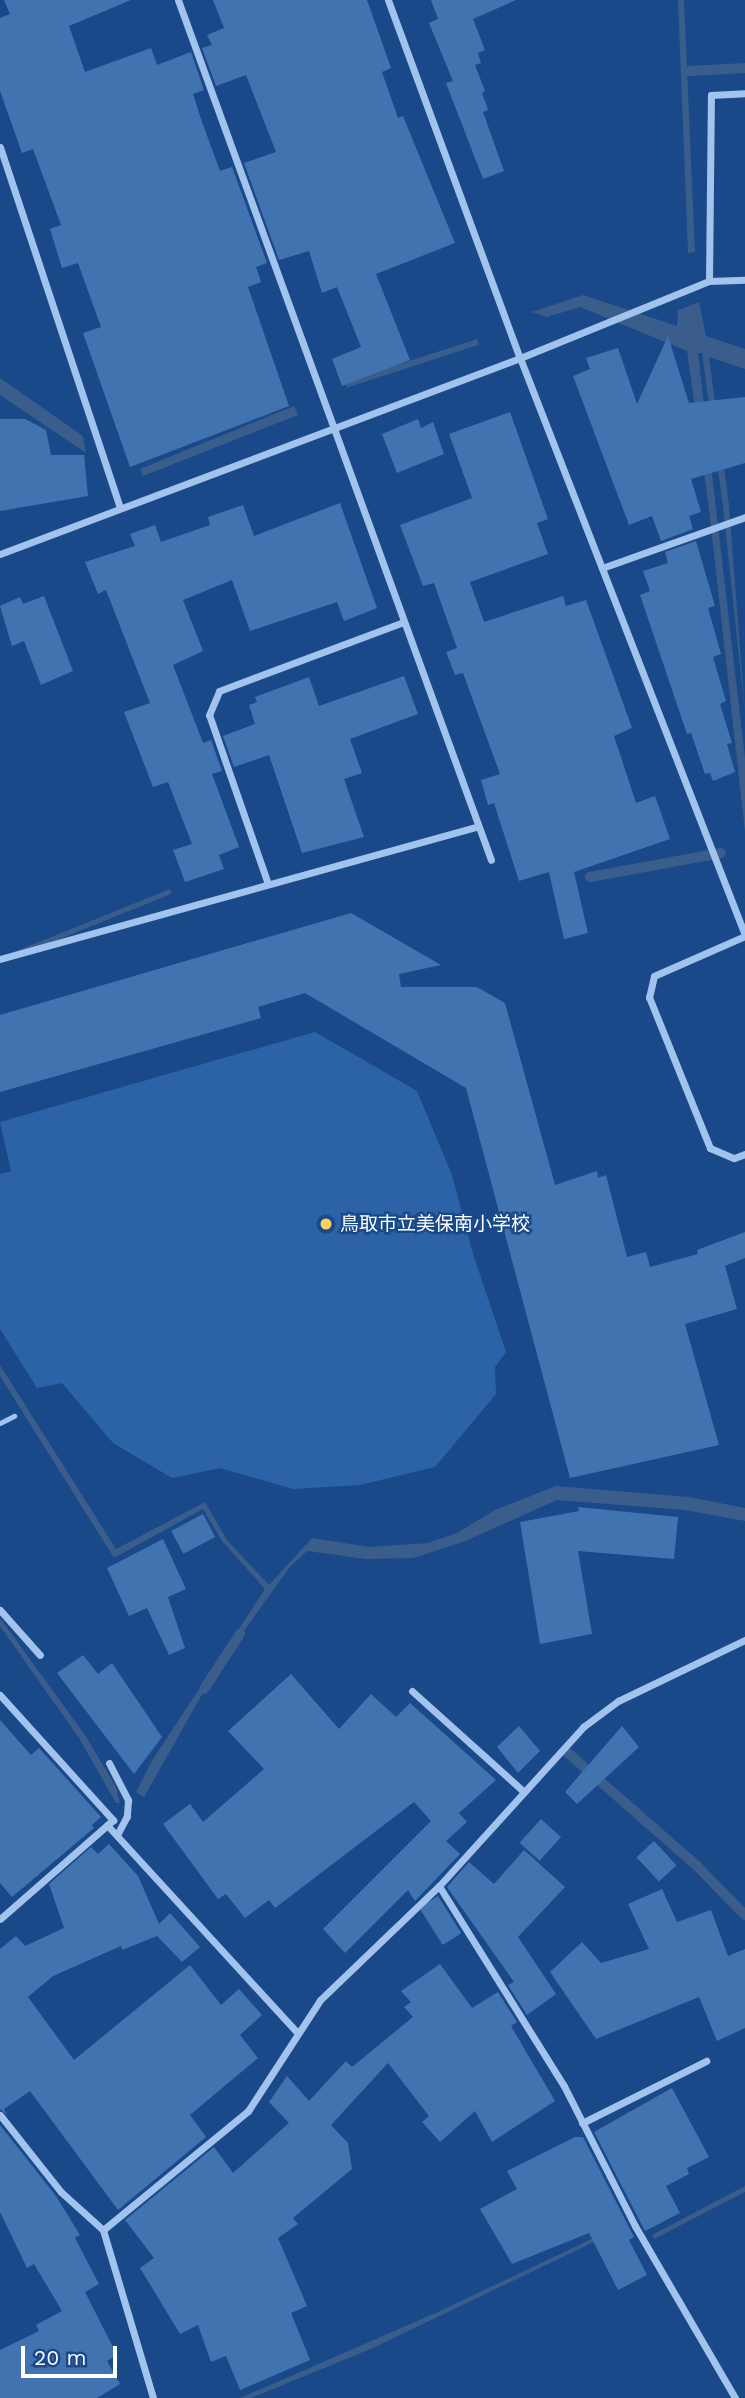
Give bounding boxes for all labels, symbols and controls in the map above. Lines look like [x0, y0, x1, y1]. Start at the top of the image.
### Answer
place label: 鳥取市立美保南小学校 [340, 1213, 530, 1235]
marker: 鳥取市立美保南小学校 [318, 1216, 334, 1232]
scale bar [24, 2332, 121, 2376]
text: 20 m [34, 2345, 86, 2370]

